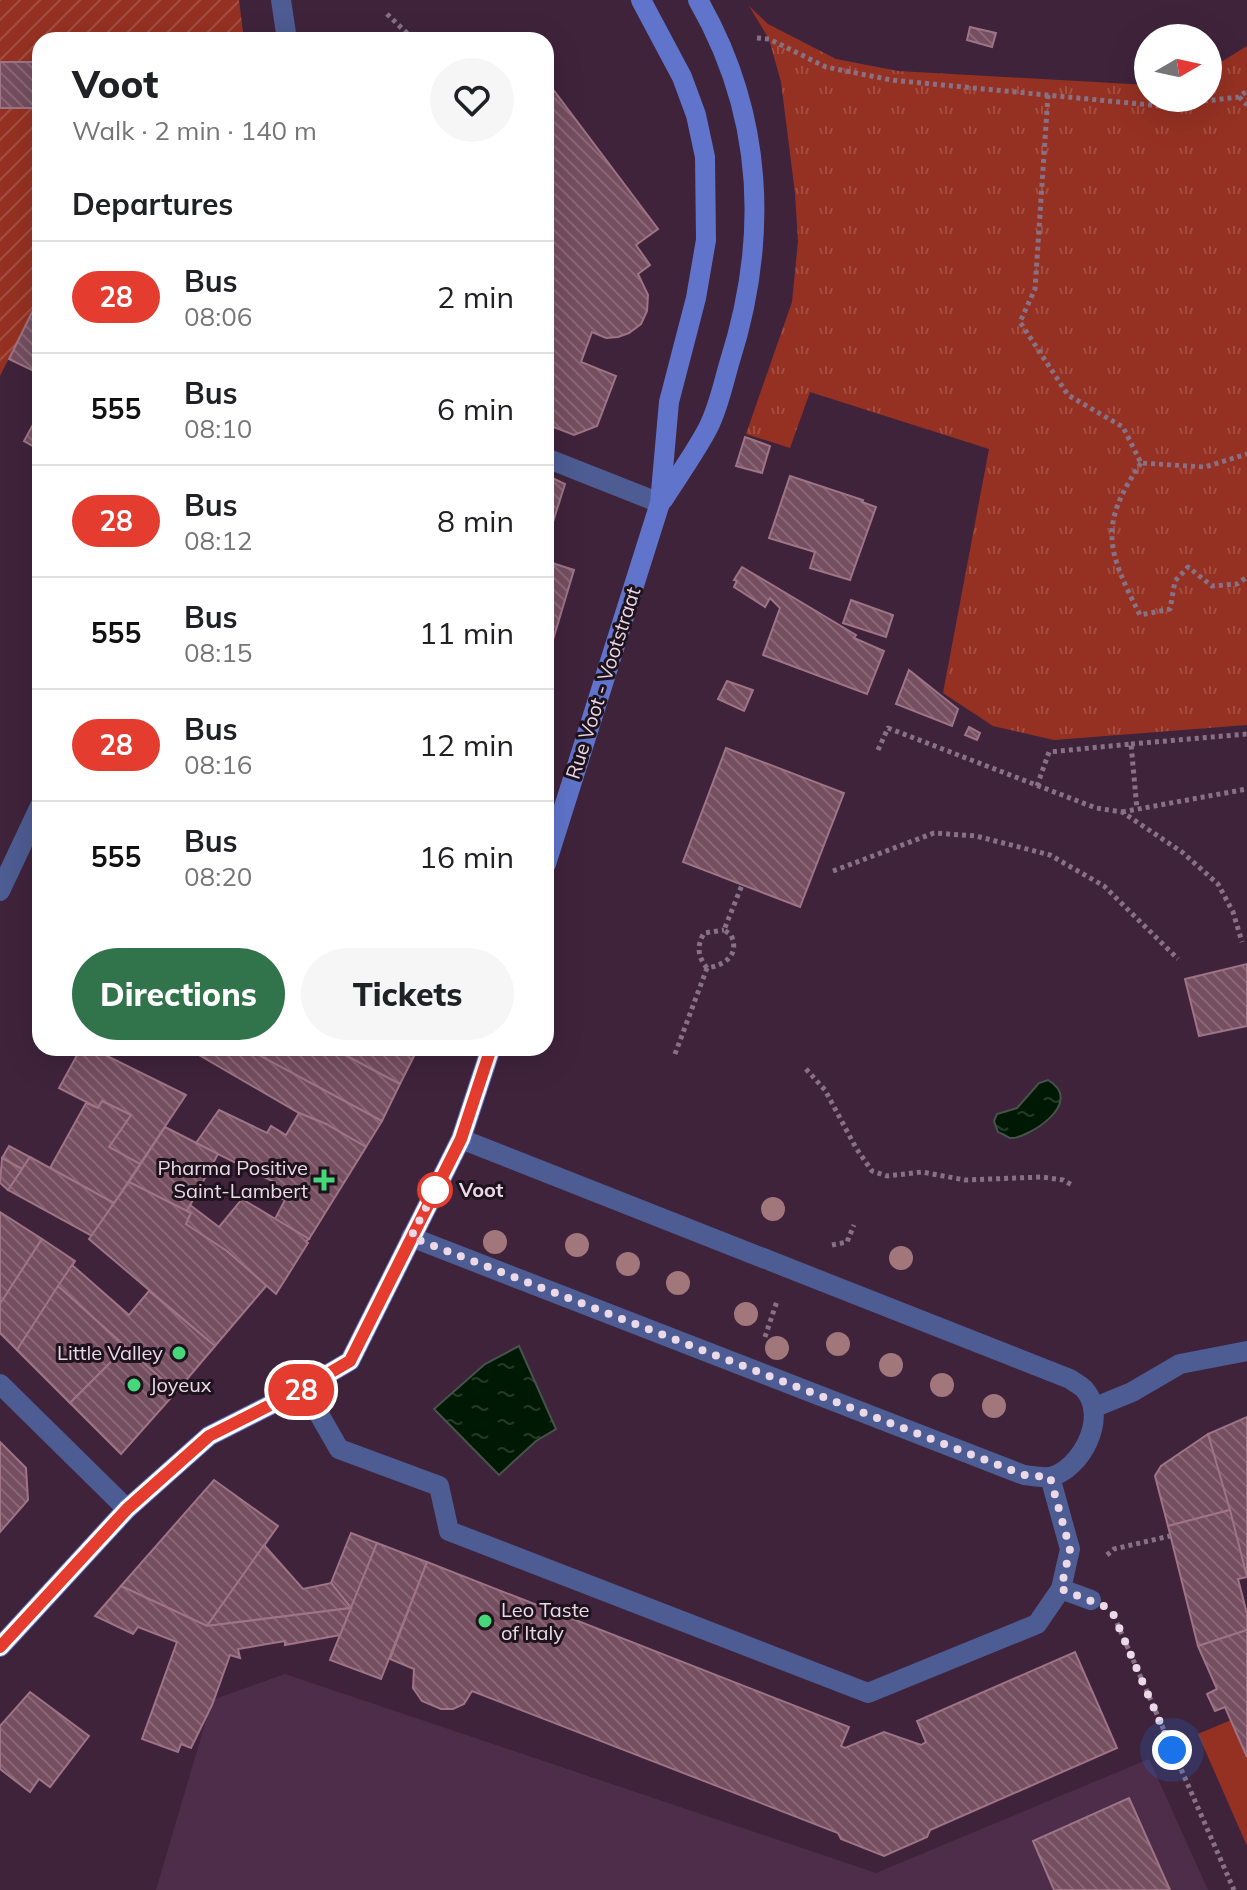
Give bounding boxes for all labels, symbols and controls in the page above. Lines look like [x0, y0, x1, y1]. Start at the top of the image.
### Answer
north arrow [1134, 24, 1222, 112]
map controls [1134, 24, 1222, 112]
button: heart [430, 58, 514, 142]
text: Voot [72, 60, 158, 108]
text: Walk · 2 min · 140 m [72, 114, 317, 147]
text: Departures [72, 185, 233, 223]
text: Bus [184, 262, 238, 300]
text: 2 min [437, 278, 514, 316]
text: 28 [99, 279, 133, 314]
text: 08:06 [184, 300, 252, 333]
text: Bus [184, 374, 238, 412]
text: 6 min [437, 390, 514, 428]
text: 555 [91, 391, 141, 426]
text: 08:10 [184, 412, 252, 445]
text: Bus [184, 486, 238, 524]
text: 8 min [437, 502, 514, 540]
text: 28 [99, 503, 133, 538]
text: 08:12 [184, 524, 252, 557]
street label: Rue Voot - Vootstraat [560, 584, 645, 782]
text: Bus [184, 598, 238, 636]
text: 11 min [419, 614, 514, 652]
text: 555 [91, 615, 141, 650]
text: 08:15 [184, 636, 252, 669]
text: Bus [184, 710, 238, 748]
text: 12 min [419, 726, 514, 764]
text: 28 [99, 727, 133, 762]
text: 08:16 [184, 748, 252, 781]
text: Bus [184, 822, 238, 860]
text: 16 min [419, 838, 514, 876]
text: 555 [91, 839, 141, 874]
text: 08:20 [184, 860, 252, 893]
button: Directions [72, 948, 285, 1040]
button: Tickets [301, 948, 514, 1040]
place label: Pharma Positive Saint-Lambert [157, 1155, 308, 1203]
marker: Pharma Positive Saint-Lambert [315, 1171, 333, 1189]
marker: Voot [418, 1173, 452, 1207]
place label: Voot [458, 1177, 504, 1202]
place label: Little Valley [57, 1340, 163, 1365]
marker: Little Valley [170, 1344, 188, 1362]
line badge: 28 [265, 1364, 337, 1416]
place label: Joyeux [150, 1372, 212, 1397]
text: 28 [284, 1372, 318, 1407]
marker: Joyeux [125, 1376, 143, 1394]
place label: Leo Taste of Italy [501, 1597, 589, 1645]
marker: Leo Taste of Italy [476, 1612, 494, 1630]
your location [1152, 1730, 1192, 1770]

